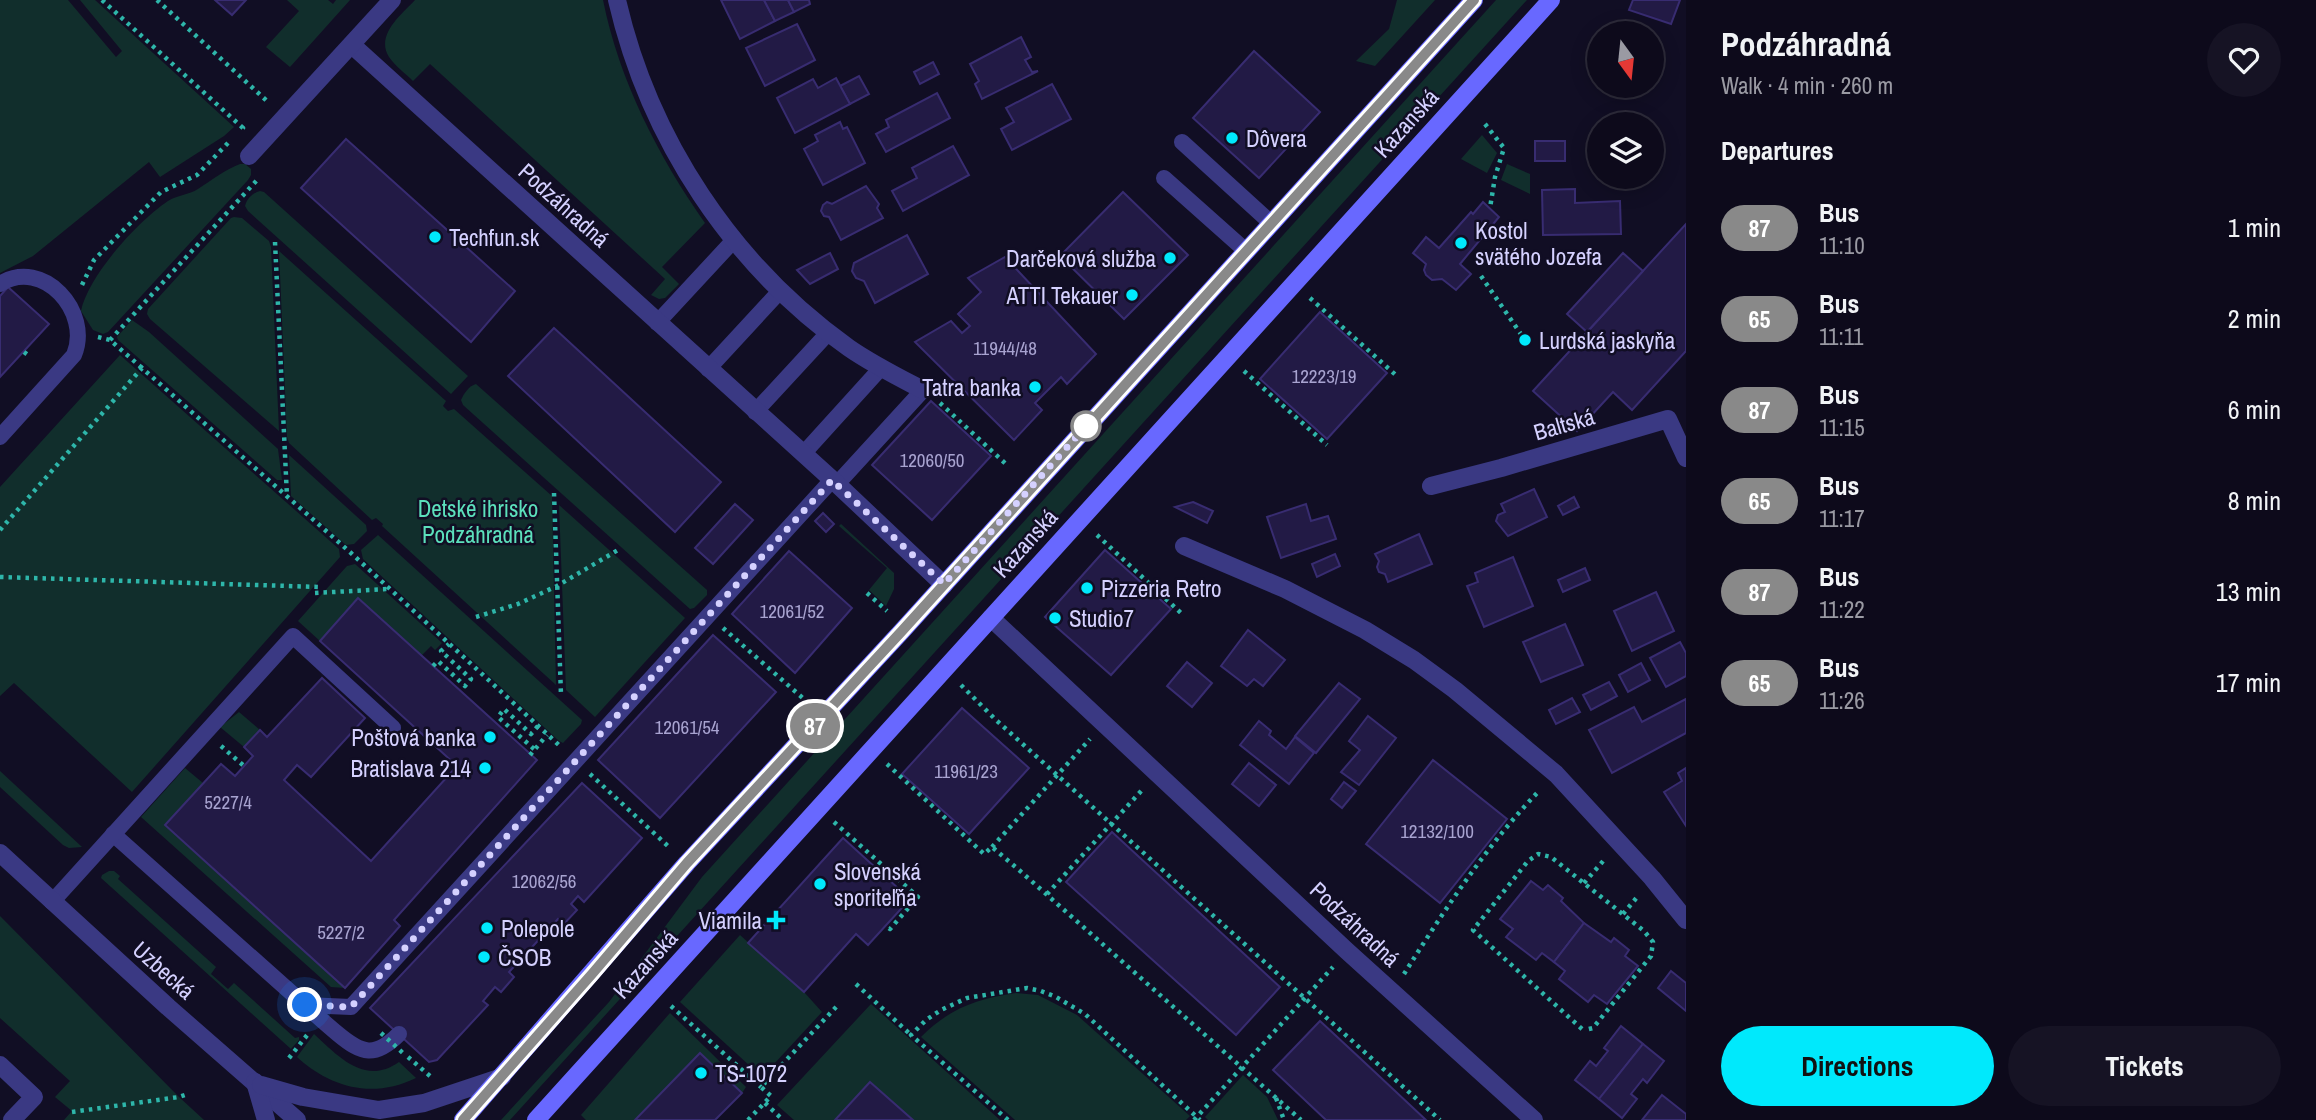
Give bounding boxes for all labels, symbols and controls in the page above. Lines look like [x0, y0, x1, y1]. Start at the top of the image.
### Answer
north arrow [1587, 21, 1664, 98]
map controls [1587, 21, 1664, 189]
text: Podzáhradná [1721, 22, 1891, 66]
button: heart [2207, 23, 2281, 97]
text: Walk · 4 min · 260 m [1721, 70, 1893, 101]
street label: Kazanská [1367, 81, 1446, 164]
button: layers [1587, 112, 1664, 189]
place label: Dôvera [1246, 123, 1307, 154]
marker: Dôvera [1224, 130, 1240, 146]
text: Departures [1721, 133, 1834, 168]
street label: Podzáhradná [512, 156, 616, 254]
text: Bus [1819, 195, 1859, 230]
text: 1 min [2228, 210, 2281, 245]
text: 87 [1749, 212, 1770, 244]
place label: Kostol svätého Jozefa [1475, 215, 1602, 272]
place label: Techfun.sk [449, 222, 540, 253]
marker: Techfun.sk [427, 229, 443, 245]
text: 11:10 [1819, 230, 1865, 261]
marker: Kostol svätého Jozefa [1453, 235, 1469, 251]
place label: Darčeková služba [1006, 243, 1156, 274]
marker: Darčeková služba [1162, 250, 1178, 266]
place label: ATTI Tekauer [1005, 280, 1119, 311]
text: Bus [1819, 286, 1859, 321]
marker: ATTI Tekauer [1124, 287, 1140, 303]
text: 2 min [2228, 301, 2281, 336]
text: 65 [1749, 303, 1770, 335]
text: 11:11 [1819, 321, 1863, 352]
place label: Lurdská jaskyňa [1539, 325, 1676, 356]
marker: Lurdská jaskyňa [1517, 332, 1533, 348]
house number: 11944/48 [973, 335, 1037, 361]
house number: 12223/19 [1292, 363, 1356, 389]
place label: Tatra banka [922, 372, 1021, 403]
text: Bus [1819, 377, 1859, 412]
marker: Tatra banka [1027, 379, 1043, 395]
text: 6 min [2228, 392, 2281, 427]
text: 87 [1749, 394, 1770, 426]
street label: Baltská [1530, 400, 1598, 447]
unlabelled marker [1071, 411, 1101, 441]
text: 11:15 [1819, 412, 1865, 443]
house number: 12060/50 [900, 447, 964, 473]
text: Bus [1819, 468, 1859, 503]
text: 8 min [2228, 483, 2281, 518]
text: 65 [1749, 485, 1770, 517]
park label: Detské ihrisko Podzáhradná [418, 493, 538, 550]
street label: Kazanská [986, 501, 1065, 584]
text: 11:17 [1819, 503, 1865, 534]
text: Bus [1819, 559, 1859, 594]
place label: Pizzeria Retro [1101, 573, 1222, 604]
text: 13 min [2216, 574, 2281, 609]
text: 87 [1749, 576, 1770, 608]
marker: Pizzeria Retro [1079, 580, 1095, 596]
text: 11:22 [1819, 594, 1865, 625]
house number: 12061/52 [760, 598, 824, 624]
place label: Studio7 [1069, 603, 1134, 634]
marker: Studio7 [1047, 610, 1063, 626]
text: Bus [1819, 650, 1859, 685]
text: 17 min [2216, 665, 2281, 700]
text: 65 [1749, 667, 1770, 699]
text: 11:26 [1819, 685, 1865, 716]
line badge: 87 [784, 703, 846, 749]
text: 87 [804, 710, 826, 742]
house number: 12061/54 [655, 714, 720, 740]
place label: Poštová banka [351, 722, 477, 753]
marker: Poštová banka [482, 729, 498, 745]
place label: Bratislava 214 [350, 753, 471, 784]
house number: 11961/23 [934, 758, 998, 784]
marker: Bratislava 214 [477, 760, 493, 776]
house number: 5227/4 [204, 789, 252, 815]
house number: 12132/100 [1400, 818, 1474, 844]
place label: Slovenská sporiteľňa [834, 856, 922, 913]
house number: 12062/56 [512, 868, 576, 894]
street label: Podzáhradná [1303, 874, 1407, 974]
marker: Slovenská sporiteľňa [812, 876, 828, 892]
place label: Viamila [698, 905, 763, 936]
marker: Viamila [768, 912, 784, 928]
place label: Polepole [501, 913, 574, 944]
house number: 5227/2 [317, 919, 365, 945]
marker: Polepole [479, 920, 495, 936]
street label: Kazanská [606, 922, 685, 1005]
street label: Uzbecká [126, 934, 202, 1006]
place label: ČSOB [498, 942, 551, 973]
marker: ČSOB [476, 949, 492, 965]
your location [287, 987, 322, 1022]
button: Directions [1721, 1026, 1994, 1106]
button: Tickets [2008, 1026, 2281, 1106]
place label: TS-1072 [715, 1058, 787, 1089]
marker: TS-1072 [693, 1065, 709, 1081]

